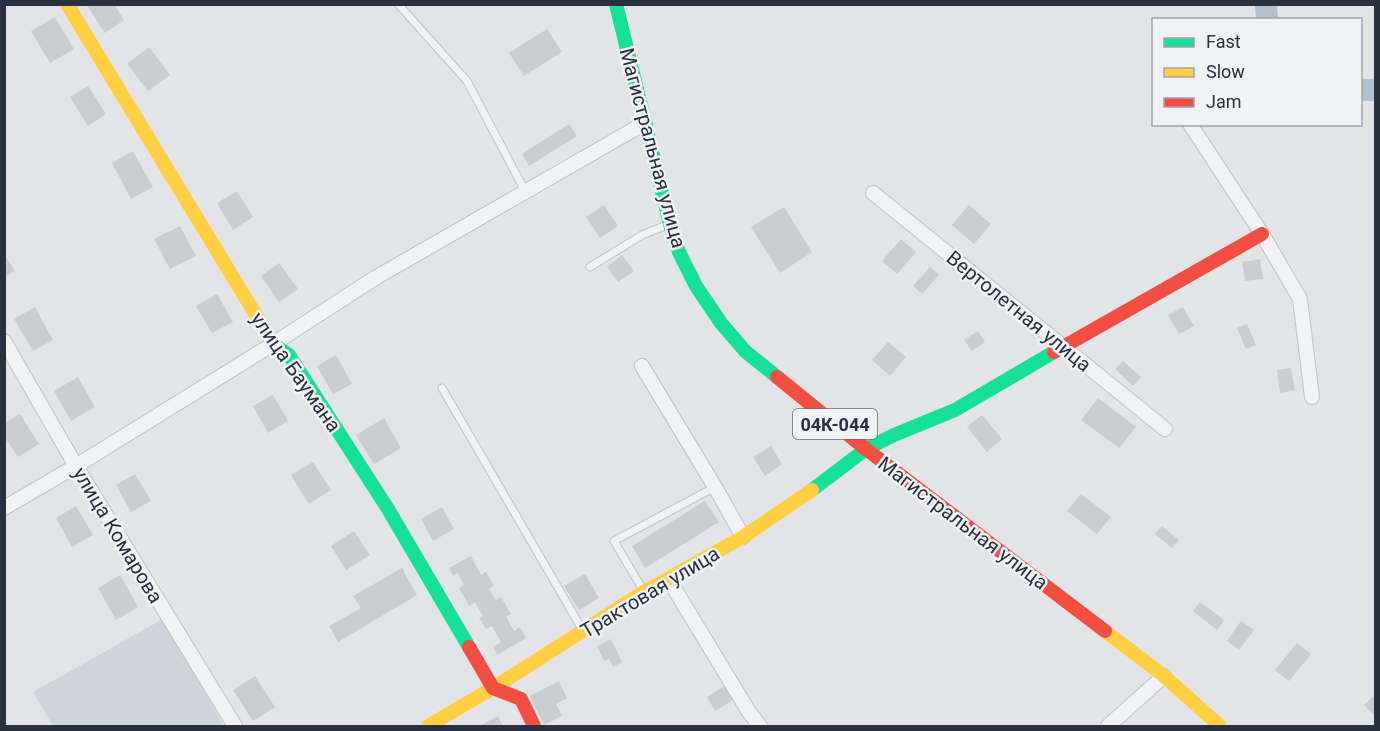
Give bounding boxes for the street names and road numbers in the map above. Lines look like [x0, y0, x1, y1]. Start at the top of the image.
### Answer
street label: Магистральная улица [615, 45, 691, 251]
street label: Вертолетная улица [942, 245, 1096, 377]
street label: улица Баумана [246, 307, 346, 437]
road number: 04К-044 [793, 409, 877, 439]
street label: Магистральная улица [873, 451, 1053, 595]
street label: улица Комарова [68, 463, 168, 607]
street label: Трактовая улица [576, 541, 724, 643]

